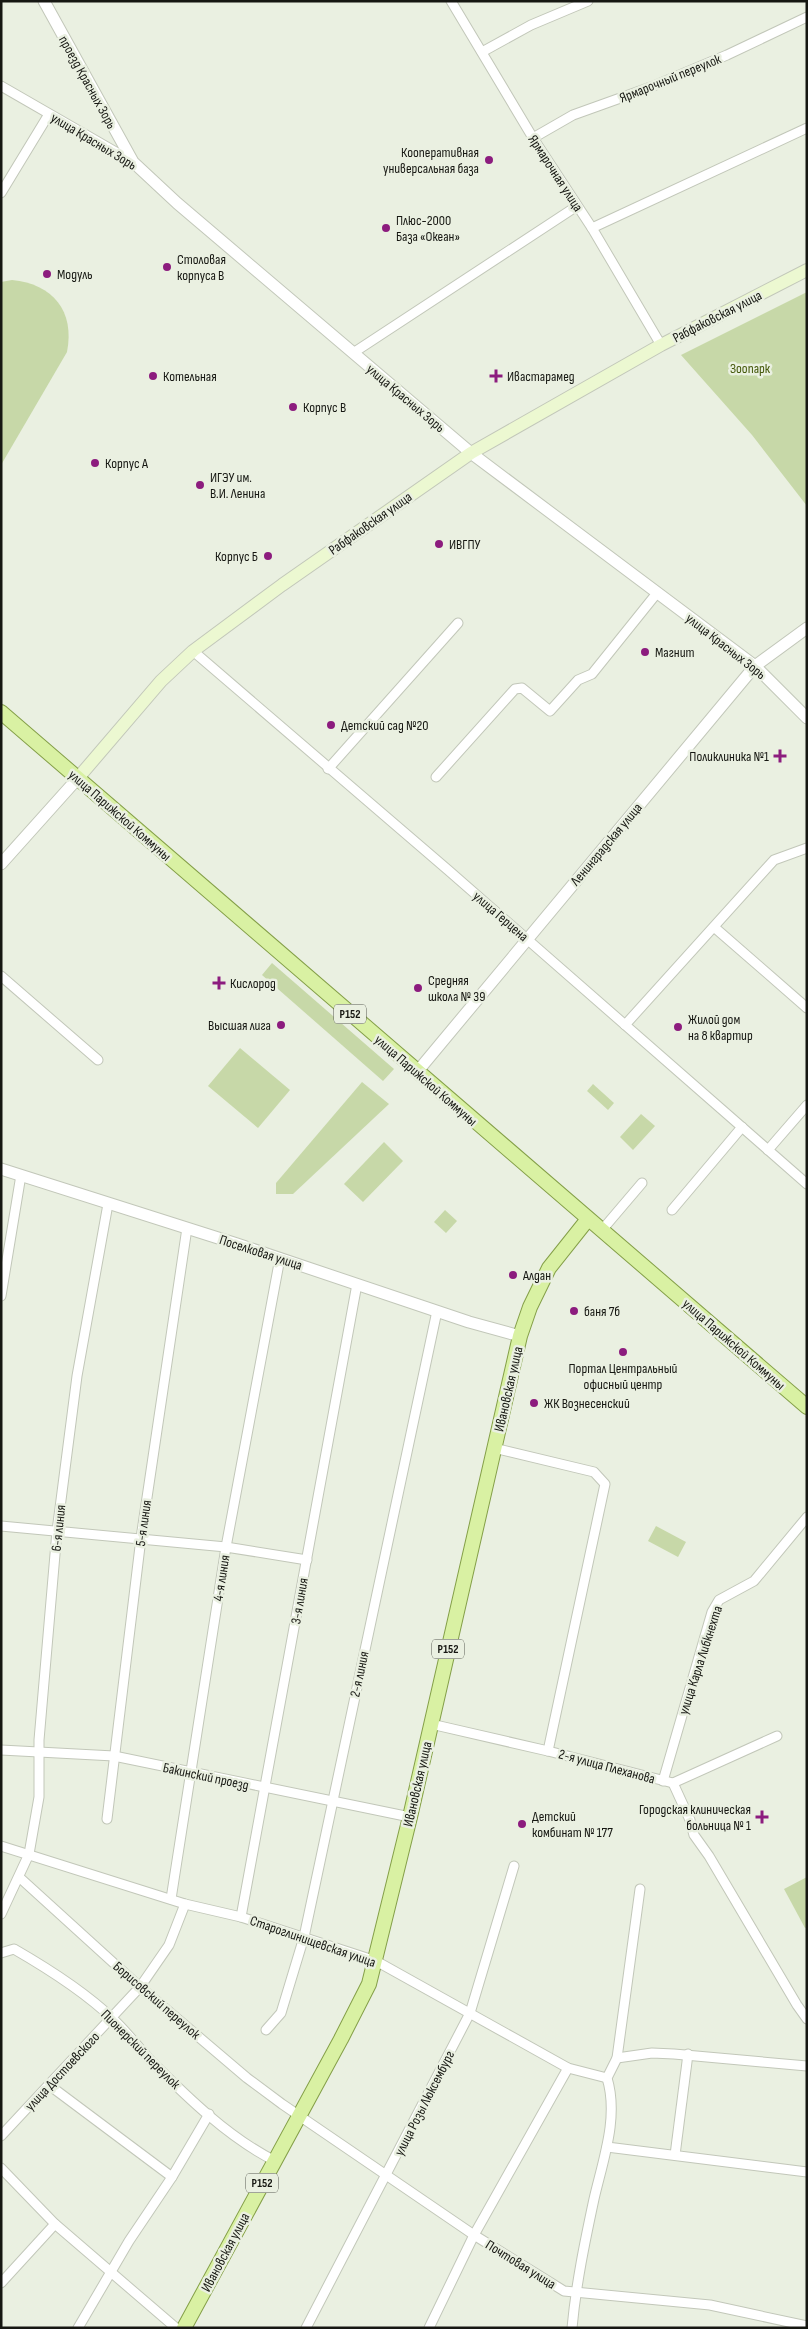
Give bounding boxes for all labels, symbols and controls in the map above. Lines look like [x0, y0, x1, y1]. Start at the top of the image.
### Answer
street label: проезд Красных Зорь [55, 33, 120, 132]
street label: Ярмарочный переулок [617, 50, 724, 107]
street label: улица Красных Зорь [48, 109, 140, 174]
street label: Ярмарочная улица [524, 132, 587, 215]
place label: Кооперативная универсальная база [383, 144, 479, 177]
marker: Кооперативная универсальная база [483, 154, 495, 166]
place label: Плюс-2000 База «Океан» [396, 212, 460, 245]
marker: Плюс-2000 База «Океан» [380, 222, 392, 234]
place label: Столовая корпуса В [177, 251, 226, 284]
marker: Столовая корпуса В [161, 261, 173, 273]
place label: Модуль [57, 266, 93, 283]
marker: Модуль [41, 268, 53, 280]
street label: Рабфаковская улица [670, 287, 765, 346]
park label: Зоопарк [730, 360, 771, 377]
street label: улица Красных Зорь [363, 361, 448, 436]
place label: Котельная [163, 368, 217, 385]
place label: Ивастарамед [507, 368, 575, 385]
marker: Ивастарамед [489, 369, 503, 383]
marker: Котельная [147, 370, 159, 382]
place label: Корпус В [303, 399, 346, 416]
marker: Корпус В [287, 401, 299, 413]
place label: Корпус А [105, 455, 149, 472]
marker: Корпус А [89, 457, 101, 469]
place label: ИГЭУ им. В.И. Ленина [210, 469, 265, 502]
marker: ИГЭУ им. В.И. Ленина [194, 479, 206, 491]
street label: Рабфаковская улица [325, 488, 415, 558]
place label: ИВГПУ [449, 536, 481, 553]
marker: ИВГПУ [433, 538, 445, 550]
place label: Корпус Б [215, 548, 258, 565]
marker: Корпус Б [262, 550, 274, 562]
street label: улица Красных Зорь [682, 610, 769, 683]
place label: Магнит [655, 644, 695, 661]
marker: Магнит [639, 646, 651, 658]
place label: Детский сад №20 [341, 717, 429, 734]
marker: Детский сад №20 [325, 719, 337, 731]
place label: Поликлиника №1 [689, 748, 769, 765]
marker: Поликлиника №1 [773, 749, 787, 763]
street label: улица Парижской Коммуны [65, 766, 175, 865]
street label: Ленинградская улица [566, 800, 646, 890]
street label: улица Герцена [469, 888, 532, 945]
place label: Средняя школа № 39 [428, 972, 485, 1005]
place label: Кислород [230, 975, 276, 992]
marker: Кислород [212, 976, 226, 990]
marker: Средняя школа № 39 [412, 982, 424, 994]
road number: Р152 [334, 1004, 366, 1024]
place label: Жилой дом на 8 квартир [688, 1011, 753, 1044]
place label: Высшая лига [208, 1017, 271, 1034]
marker: Высшая лига [275, 1019, 287, 1031]
marker: Жилой дом на 8 квартир [672, 1021, 684, 1033]
street label: улица Парижской Коммуны [371, 1031, 481, 1130]
street label: Поселковая улица [217, 1231, 304, 1274]
place label: Алдан [522, 1267, 551, 1284]
marker: Алдан [507, 1269, 519, 1281]
street label: улица Парижской Коммуны [679, 1295, 789, 1394]
place label: баня 7б [584, 1303, 620, 1320]
marker: баня 7б [568, 1305, 580, 1317]
street label: Ивановская улица [490, 1345, 527, 1433]
marker: Портал Центральный офисный центр [617, 1346, 629, 1358]
place label: Портал Центральный офисный центр [569, 1360, 678, 1393]
place label: ЖК Вознесенский [544, 1395, 630, 1412]
marker: ЖК Вознесенский [528, 1397, 540, 1409]
street label: 5-я линия [132, 1499, 155, 1547]
street label: 6-я линия [48, 1504, 69, 1552]
street label: 4-я линия [209, 1554, 234, 1602]
street label: 3-я линия [287, 1577, 312, 1626]
street label: улица Карла Либкнехта [675, 1603, 726, 1717]
road number: Р152 [432, 1640, 464, 1658]
street label: 2-я линия [346, 1650, 373, 1699]
street label: Ивановская улица [399, 1740, 436, 1828]
street label: 2-я улица Плеханова [557, 1745, 657, 1788]
street label: Бакинский проезд [161, 1759, 250, 1794]
place label: Городская клиническая больница № 1 [639, 1801, 751, 1834]
place label: Детский комбинат № 177 [532, 1808, 613, 1841]
marker: Городская клиническая больница № 1 [755, 1810, 769, 1824]
marker: Детский комбинат № 177 [516, 1818, 528, 1830]
street label: Староглинищевская улица [248, 1912, 378, 1971]
street label: Борисовский переулок [110, 1958, 204, 2043]
street label: Пионерский переулок [97, 2006, 184, 2093]
street label: улица Достоевского [22, 2028, 103, 2114]
street label: улица Розы Люксембург [391, 2048, 458, 2159]
road number: Р152 [246, 2174, 278, 2192]
street label: Ивановская улица [198, 2210, 253, 2295]
street label: Почтовая улица [482, 2236, 559, 2293]

